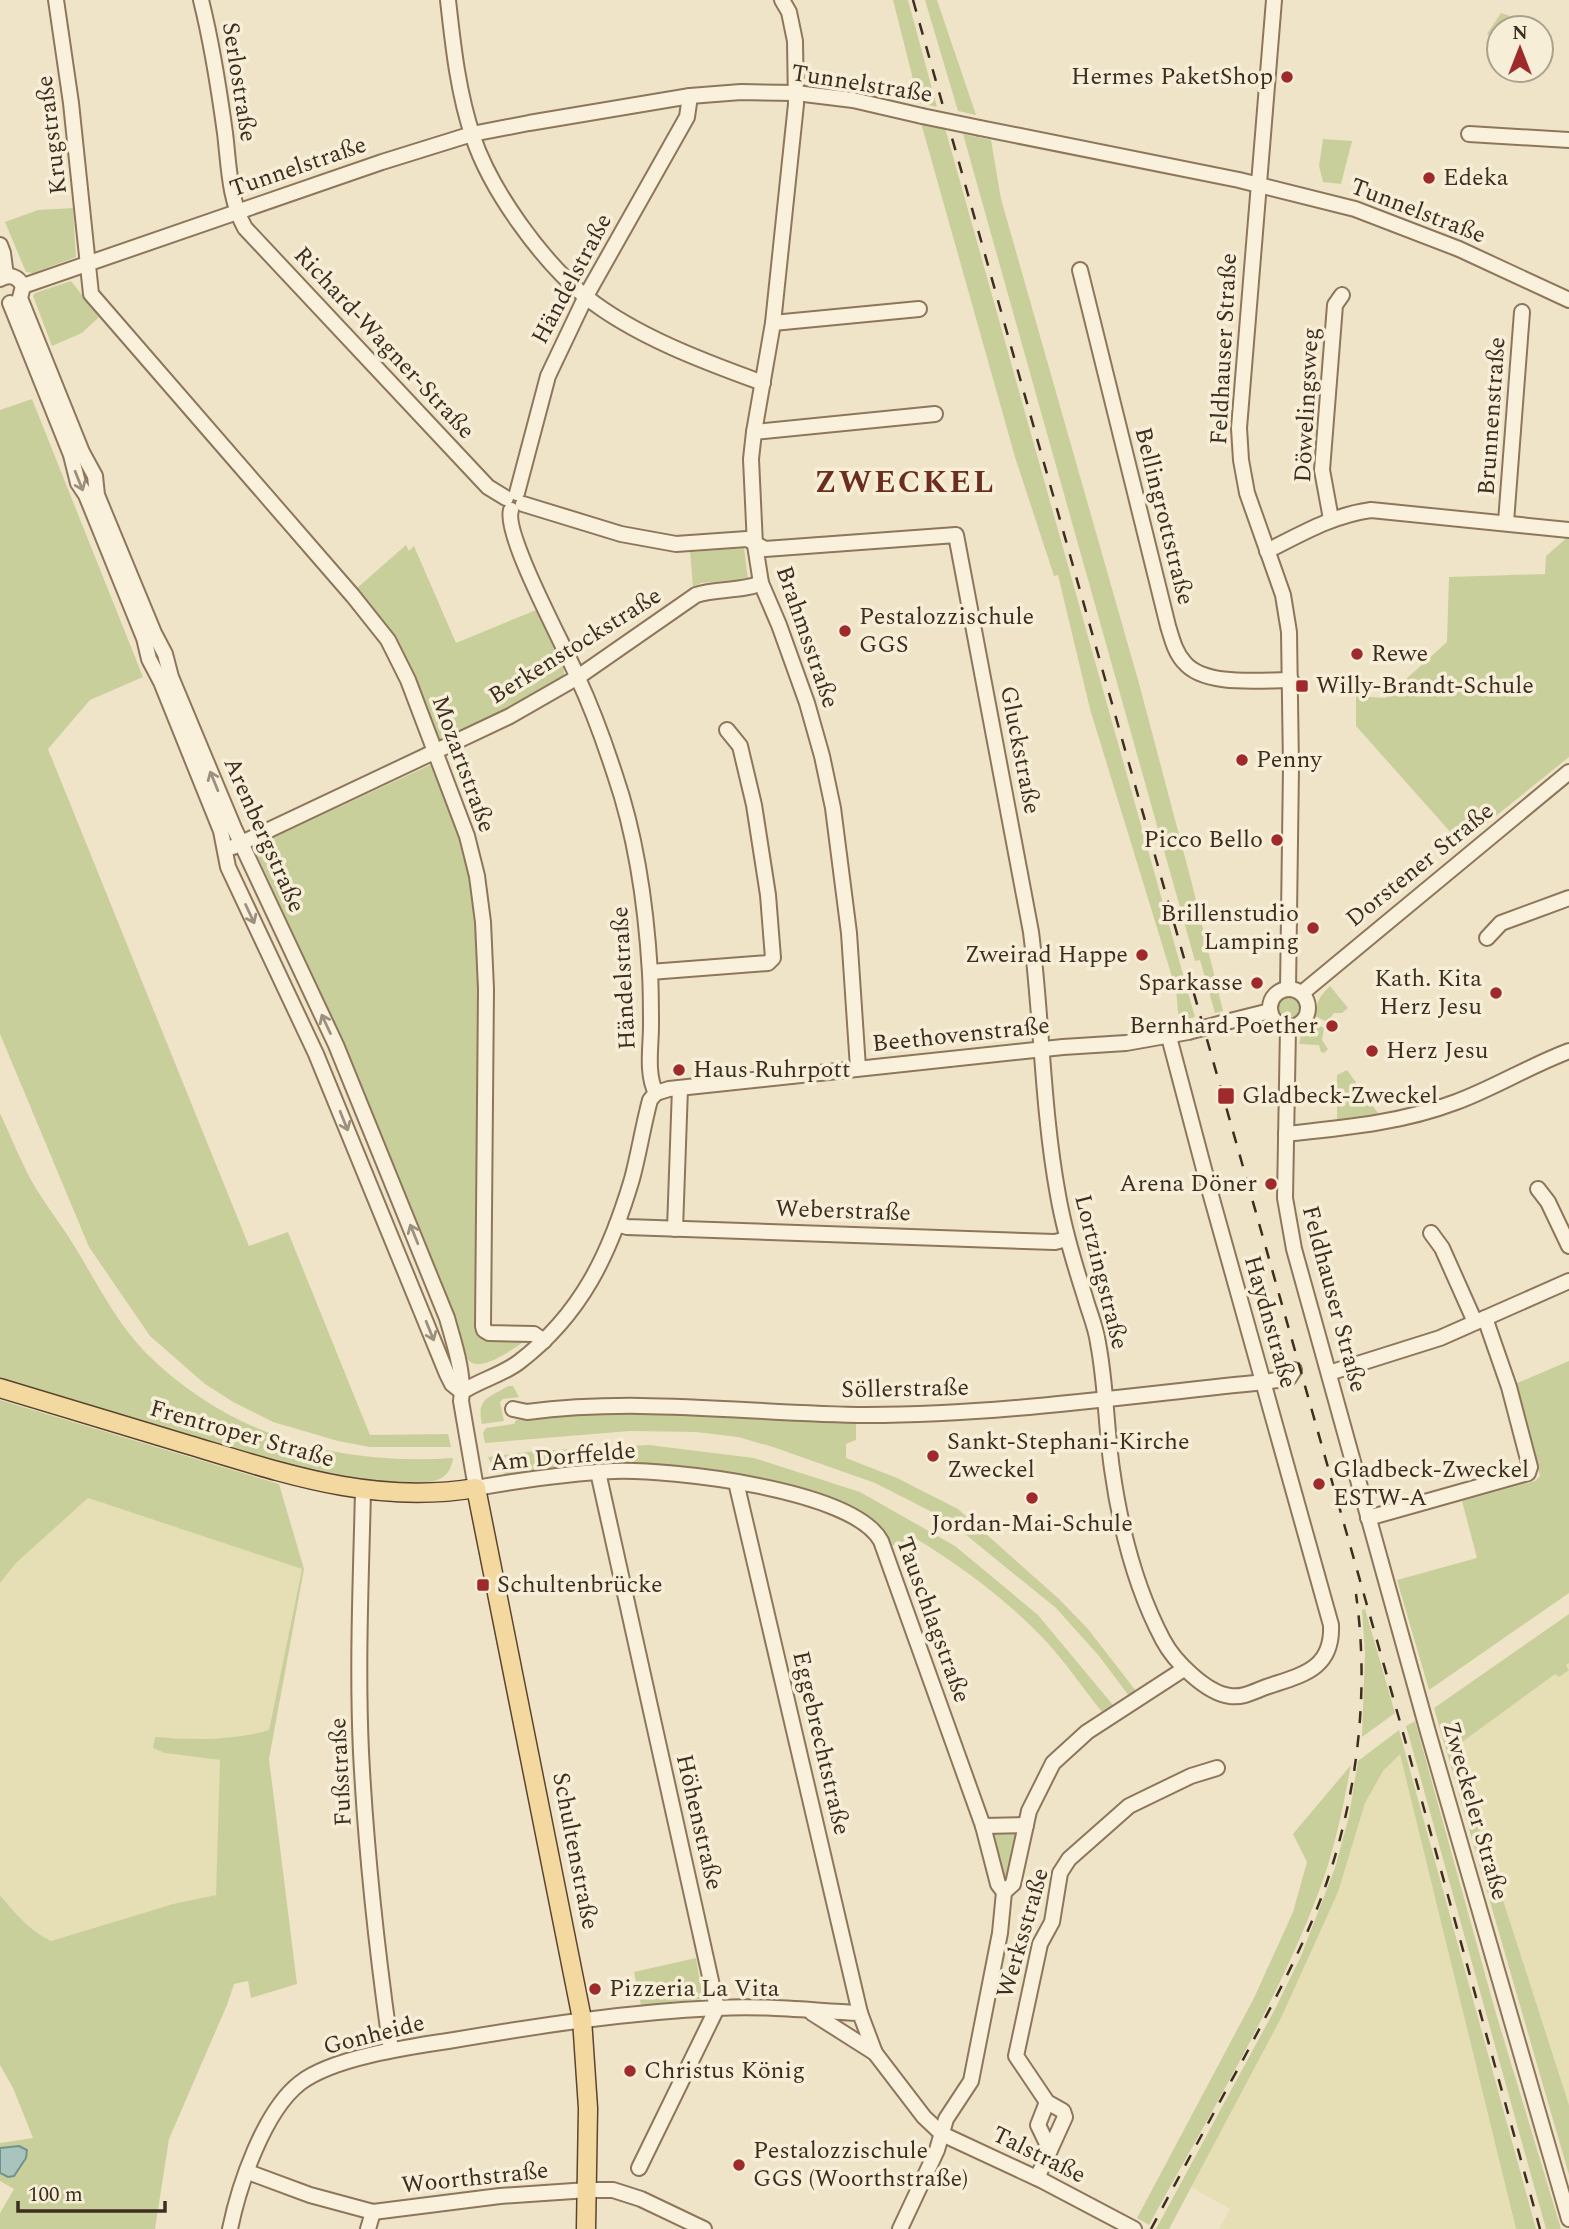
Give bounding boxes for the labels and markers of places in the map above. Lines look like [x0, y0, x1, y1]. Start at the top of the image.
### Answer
place label: Hermes PaketShop [1071, 59, 1273, 95]
marker: Hermes PaketShop [1279, 69, 1295, 85]
place label: Edeka [1443, 160, 1509, 196]
marker: Edeka [1421, 170, 1437, 186]
place label: Pestalozzischule GGS [859, 599, 1034, 663]
marker: Pestalozzischule GGS [837, 623, 853, 639]
place label: Rewe [1371, 636, 1428, 672]
marker: Rewe [1349, 646, 1365, 662]
place label: Willy-Brandt-Schule [1316, 668, 1534, 704]
marker: Willy-Brandt-Schule [1294, 678, 1310, 694]
place label: Penny [1256, 742, 1323, 778]
marker: Penny [1234, 752, 1250, 768]
place label: Picco Bello [1144, 822, 1263, 858]
marker: Picco Bello [1269, 832, 1285, 848]
place label: Brillenstudio Lamping [1160, 896, 1299, 960]
marker: Brillenstudio Lamping [1305, 920, 1321, 936]
place label: Zweirad Happe [965, 937, 1128, 973]
marker: Zweirad Happe [1134, 947, 1150, 963]
place label: Kath. Kita Herz Jesu [1374, 961, 1482, 1025]
place label: Sparkasse [1138, 965, 1243, 1001]
marker: Sparkasse [1249, 975, 1265, 991]
marker: Kath. Kita Herz Jesu [1488, 985, 1504, 1001]
place label: Bernhard Poether [1129, 1008, 1318, 1044]
marker: Bernhard Poether [1324, 1018, 1340, 1034]
place label: Herz Jesu [1386, 1033, 1488, 1069]
marker: Herz Jesu [1364, 1043, 1380, 1059]
place label: Haus Ruhrpott [693, 1052, 851, 1088]
marker: Haus Ruhrpott [671, 1062, 687, 1078]
place label: Gladbeck-Zweckel [1242, 1078, 1438, 1114]
marker: Gladbeck-Zweckel [1216, 1086, 1236, 1106]
place label: Arena Döner [1120, 1166, 1257, 1202]
marker: Arena Döner [1263, 1176, 1279, 1192]
place label: Sankt-Stephani-Kirche Zweckel [947, 1424, 1190, 1488]
marker: Sankt-Stephani-Kirche Zweckel [925, 1448, 941, 1464]
place label: Gladbeck-Zweckel ESTW-A [1333, 1452, 1529, 1516]
marker: Gladbeck-Zweckel ESTW-A [1311, 1476, 1327, 1492]
marker: Jordan-Mai-Schule [1024, 1490, 1040, 1506]
place label: Jordan-Mai-Schule [931, 1506, 1133, 1542]
place label: Schultenbrücke [497, 1567, 663, 1603]
marker: Schultenbrücke [475, 1577, 491, 1593]
place label: Pizzeria La Vita [609, 1971, 780, 2007]
marker: Pizzeria La Vita [587, 1981, 603, 1997]
place label: Christus König [644, 2053, 805, 2089]
marker: Christus König [622, 2063, 638, 2079]
place label: Pestalozzischule GGS (Woorthstraße) [753, 2133, 968, 2197]
marker: Pestalozzischule GGS (Woorthstraße) [731, 2157, 747, 2173]

